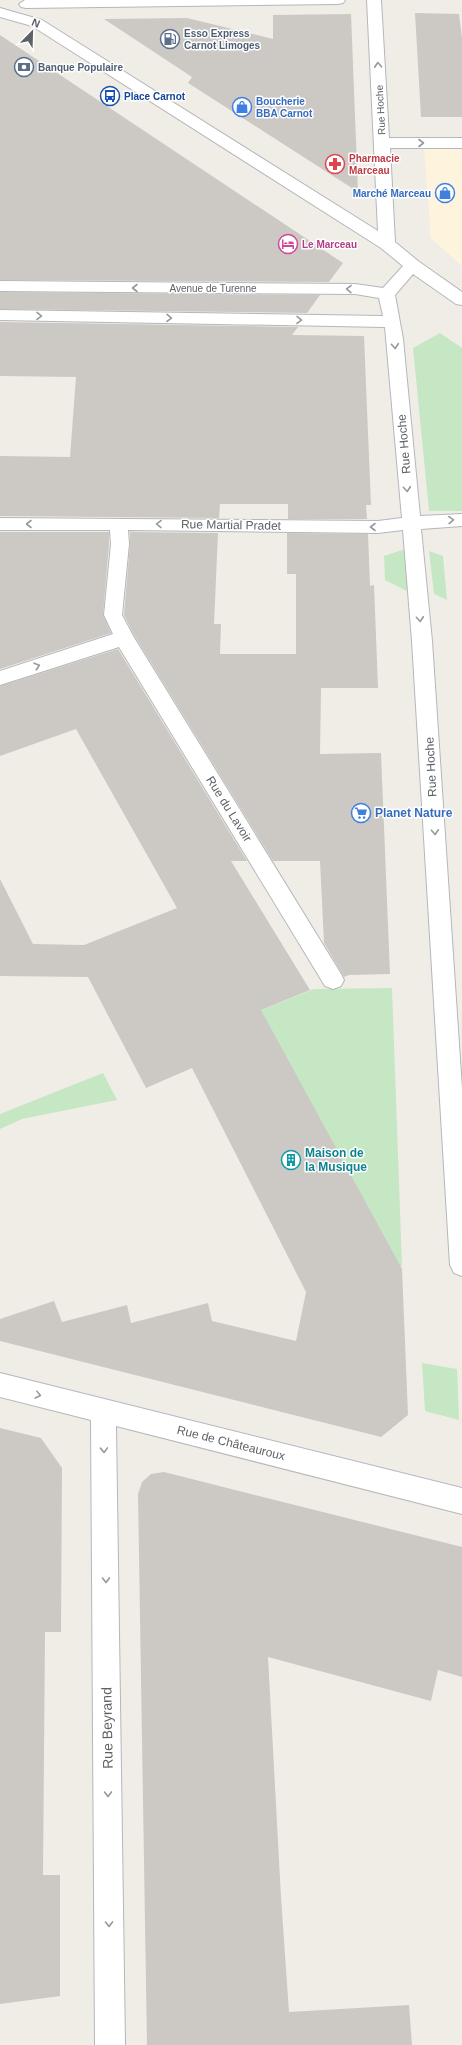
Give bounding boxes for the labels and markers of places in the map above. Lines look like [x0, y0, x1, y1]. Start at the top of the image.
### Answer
fuel station icon: Esso Express Carnot Limoges [159, 28, 181, 50]
place label: Esso Express Carnot Limoges [184, 28, 261, 51]
bank icon: Banque Populaire [13, 56, 35, 78]
place label: Banque Populaire [38, 62, 123, 73]
bus stop icon: Place Carnot [99, 85, 121, 107]
place label: Place Carnot [124, 91, 186, 102]
shop icon: Boucherie BBA Carnot [231, 96, 253, 118]
place label: Boucherie BBA Carnot [256, 96, 313, 119]
pharmacy icon: Pharmacie Marceau [324, 153, 346, 175]
place label: Pharmacie Marceau [349, 153, 400, 176]
shop icon: Marché Marceau [434, 182, 456, 204]
place label: Marché Marceau [353, 188, 431, 199]
hotel icon: Le Marceau [277, 233, 299, 255]
place label: Le Marceau [302, 239, 357, 250]
supermarket icon: Planet Nature [350, 802, 372, 824]
place label: Planet Nature [375, 806, 453, 820]
place label: Maison de la Musique [305, 1146, 367, 1174]
building icon: Maison de la Musique [280, 1149, 302, 1171]

